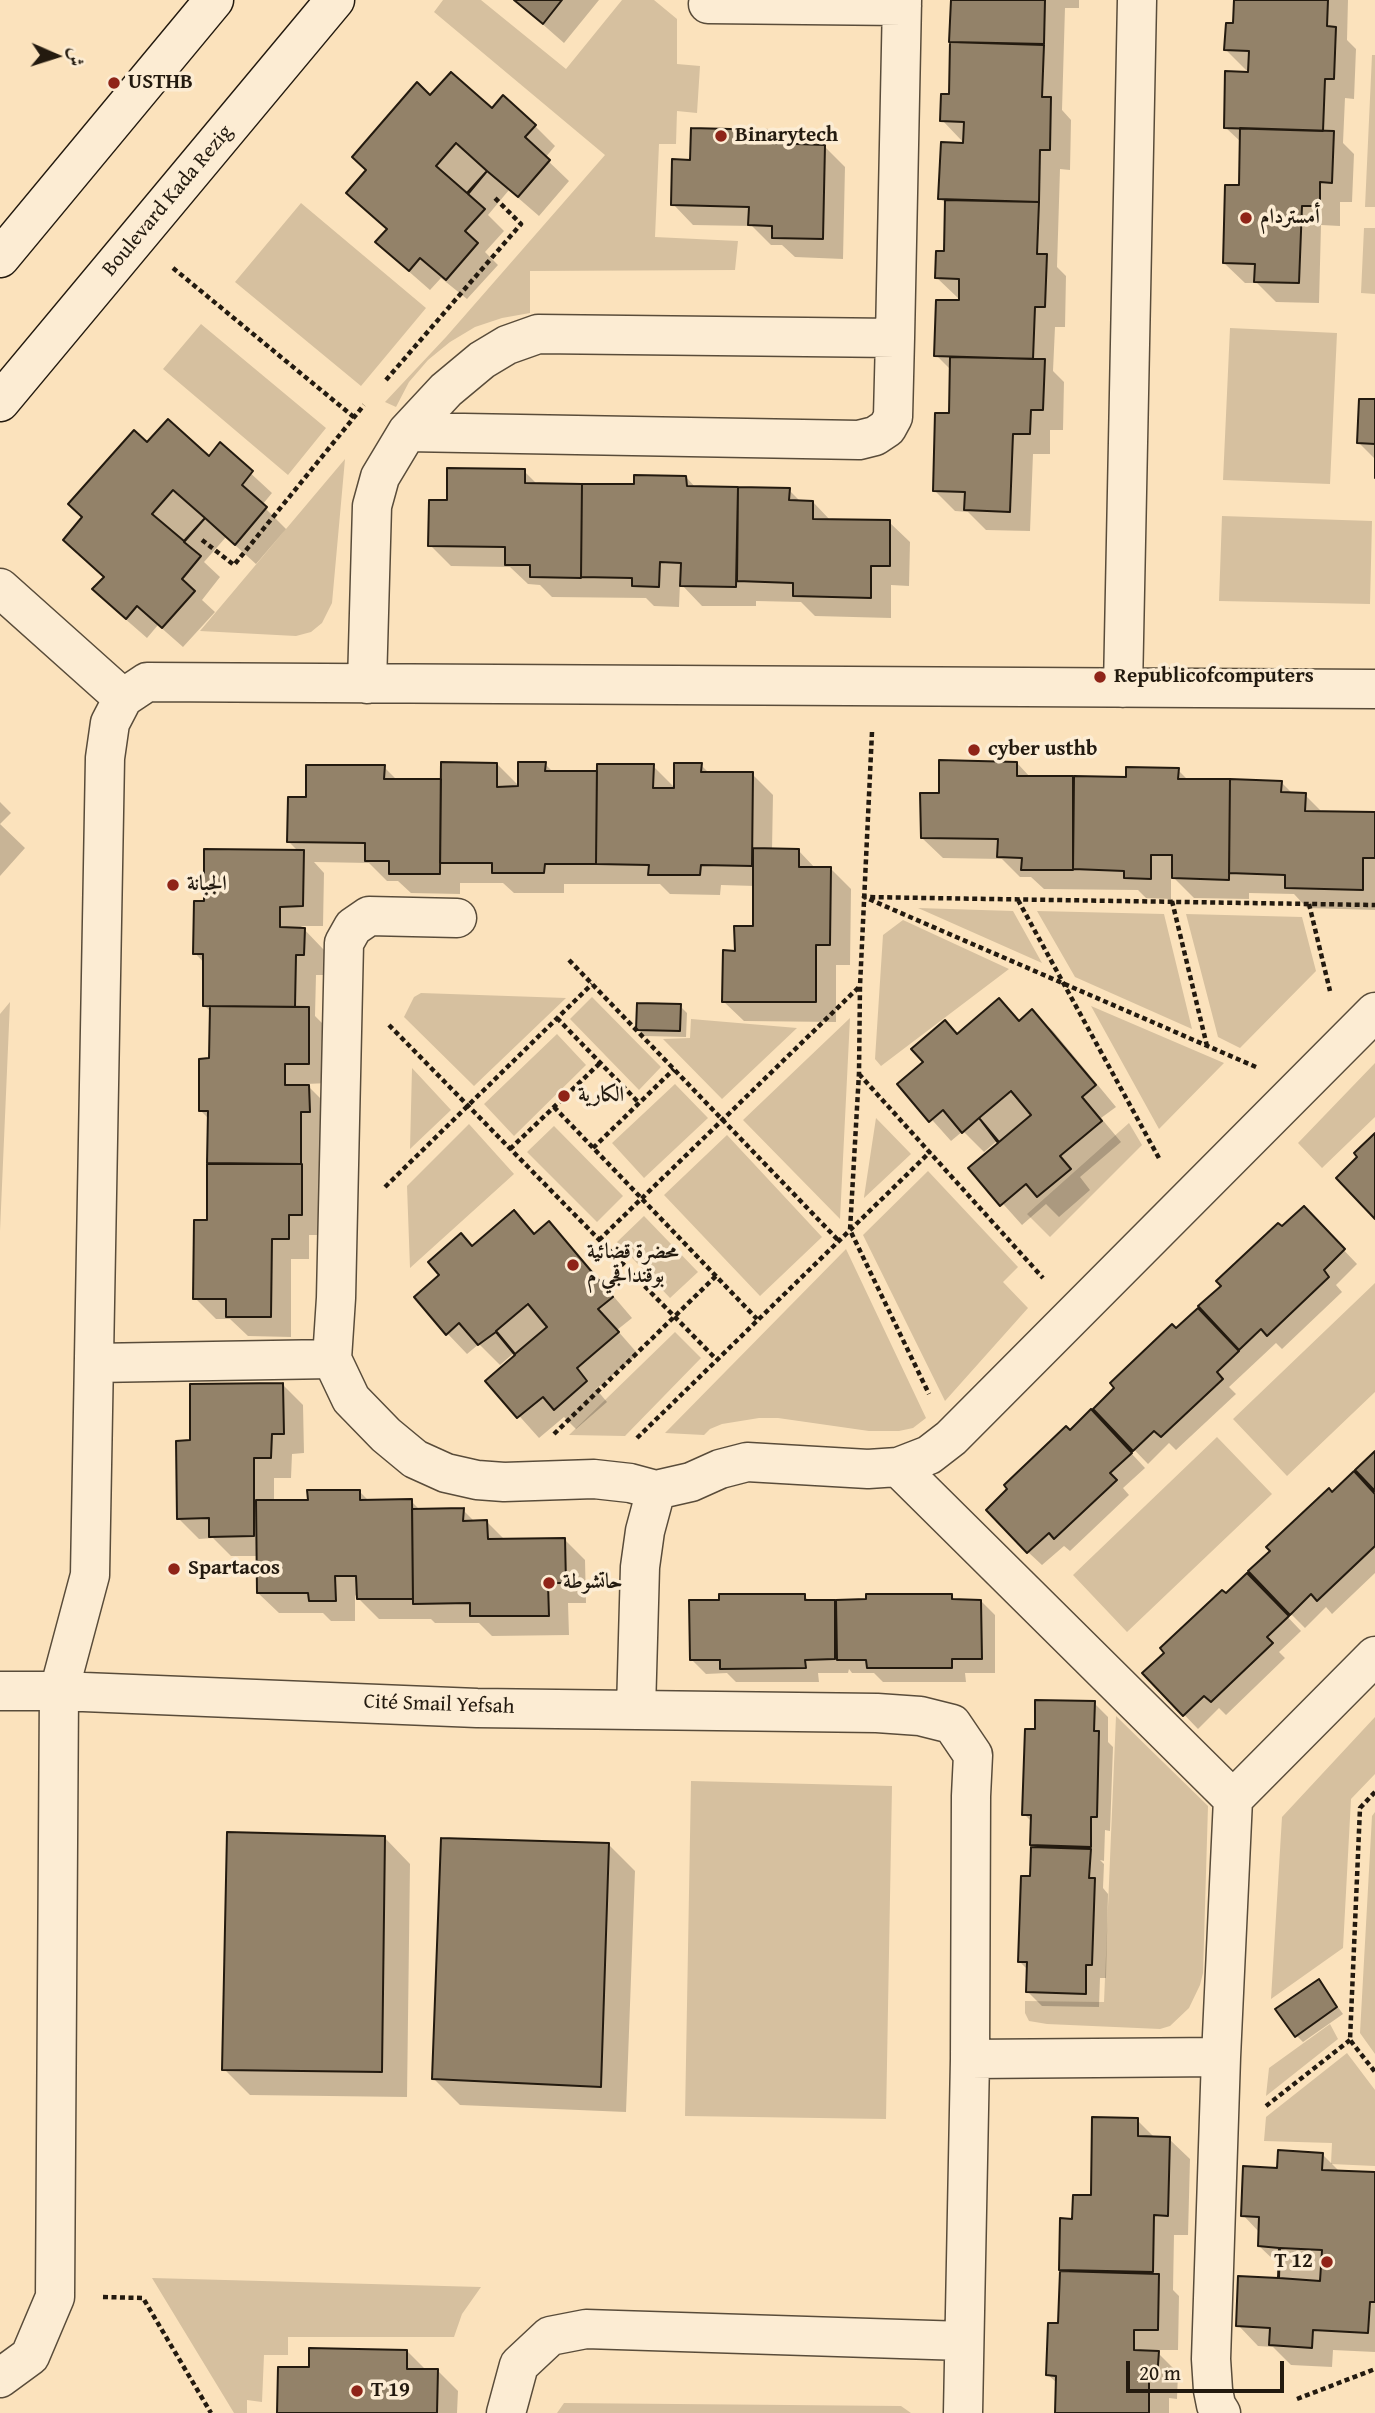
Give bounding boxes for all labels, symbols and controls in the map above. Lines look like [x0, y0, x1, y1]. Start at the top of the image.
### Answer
north arrow [21, 21, 91, 91]
text: ش [62, 47, 91, 67]
place label: USTHB [128, 70, 193, 96]
marker: USTHB [106, 75, 122, 91]
street label: Boulevard Kada Rezig [97, 120, 239, 282]
place label: Binarytech [735, 123, 838, 149]
marker: Binarytech [713, 128, 729, 144]
place label: أمستردام [1260, 205, 1320, 231]
marker: أمستردام [1238, 210, 1254, 226]
place label: Republicofcomputers [1114, 664, 1314, 690]
marker: Republicofcomputers [1092, 669, 1108, 685]
place label: cyber usthb [988, 737, 1097, 763]
marker: cyber usthb [966, 742, 982, 758]
place label: الجبانة [187, 872, 227, 898]
marker: الجبانة [165, 877, 181, 893]
place label: الكارية [578, 1083, 624, 1109]
marker: الكارية [556, 1088, 572, 1104]
place label: محضرة قضائية بوقنداقجي م [587, 1240, 678, 1290]
marker: محضرة قضائية بوقنداقجي م [565, 1257, 581, 1273]
place label: Spartacos [188, 1556, 280, 1582]
marker: Spartacos [166, 1561, 182, 1577]
place label: حاتشوطة [563, 1570, 623, 1596]
marker: حاتشوطة [541, 1575, 557, 1591]
street label: Cité Smail Yefsah [363, 1690, 515, 1720]
place label: T 12 [1274, 2249, 1313, 2275]
marker: T 12 [1319, 2254, 1335, 2270]
scale bar [1130, 2346, 1288, 2390]
text: 20 m [1139, 2357, 1181, 2388]
place label: T 19 [371, 2378, 410, 2404]
marker: T 19 [349, 2383, 365, 2399]

